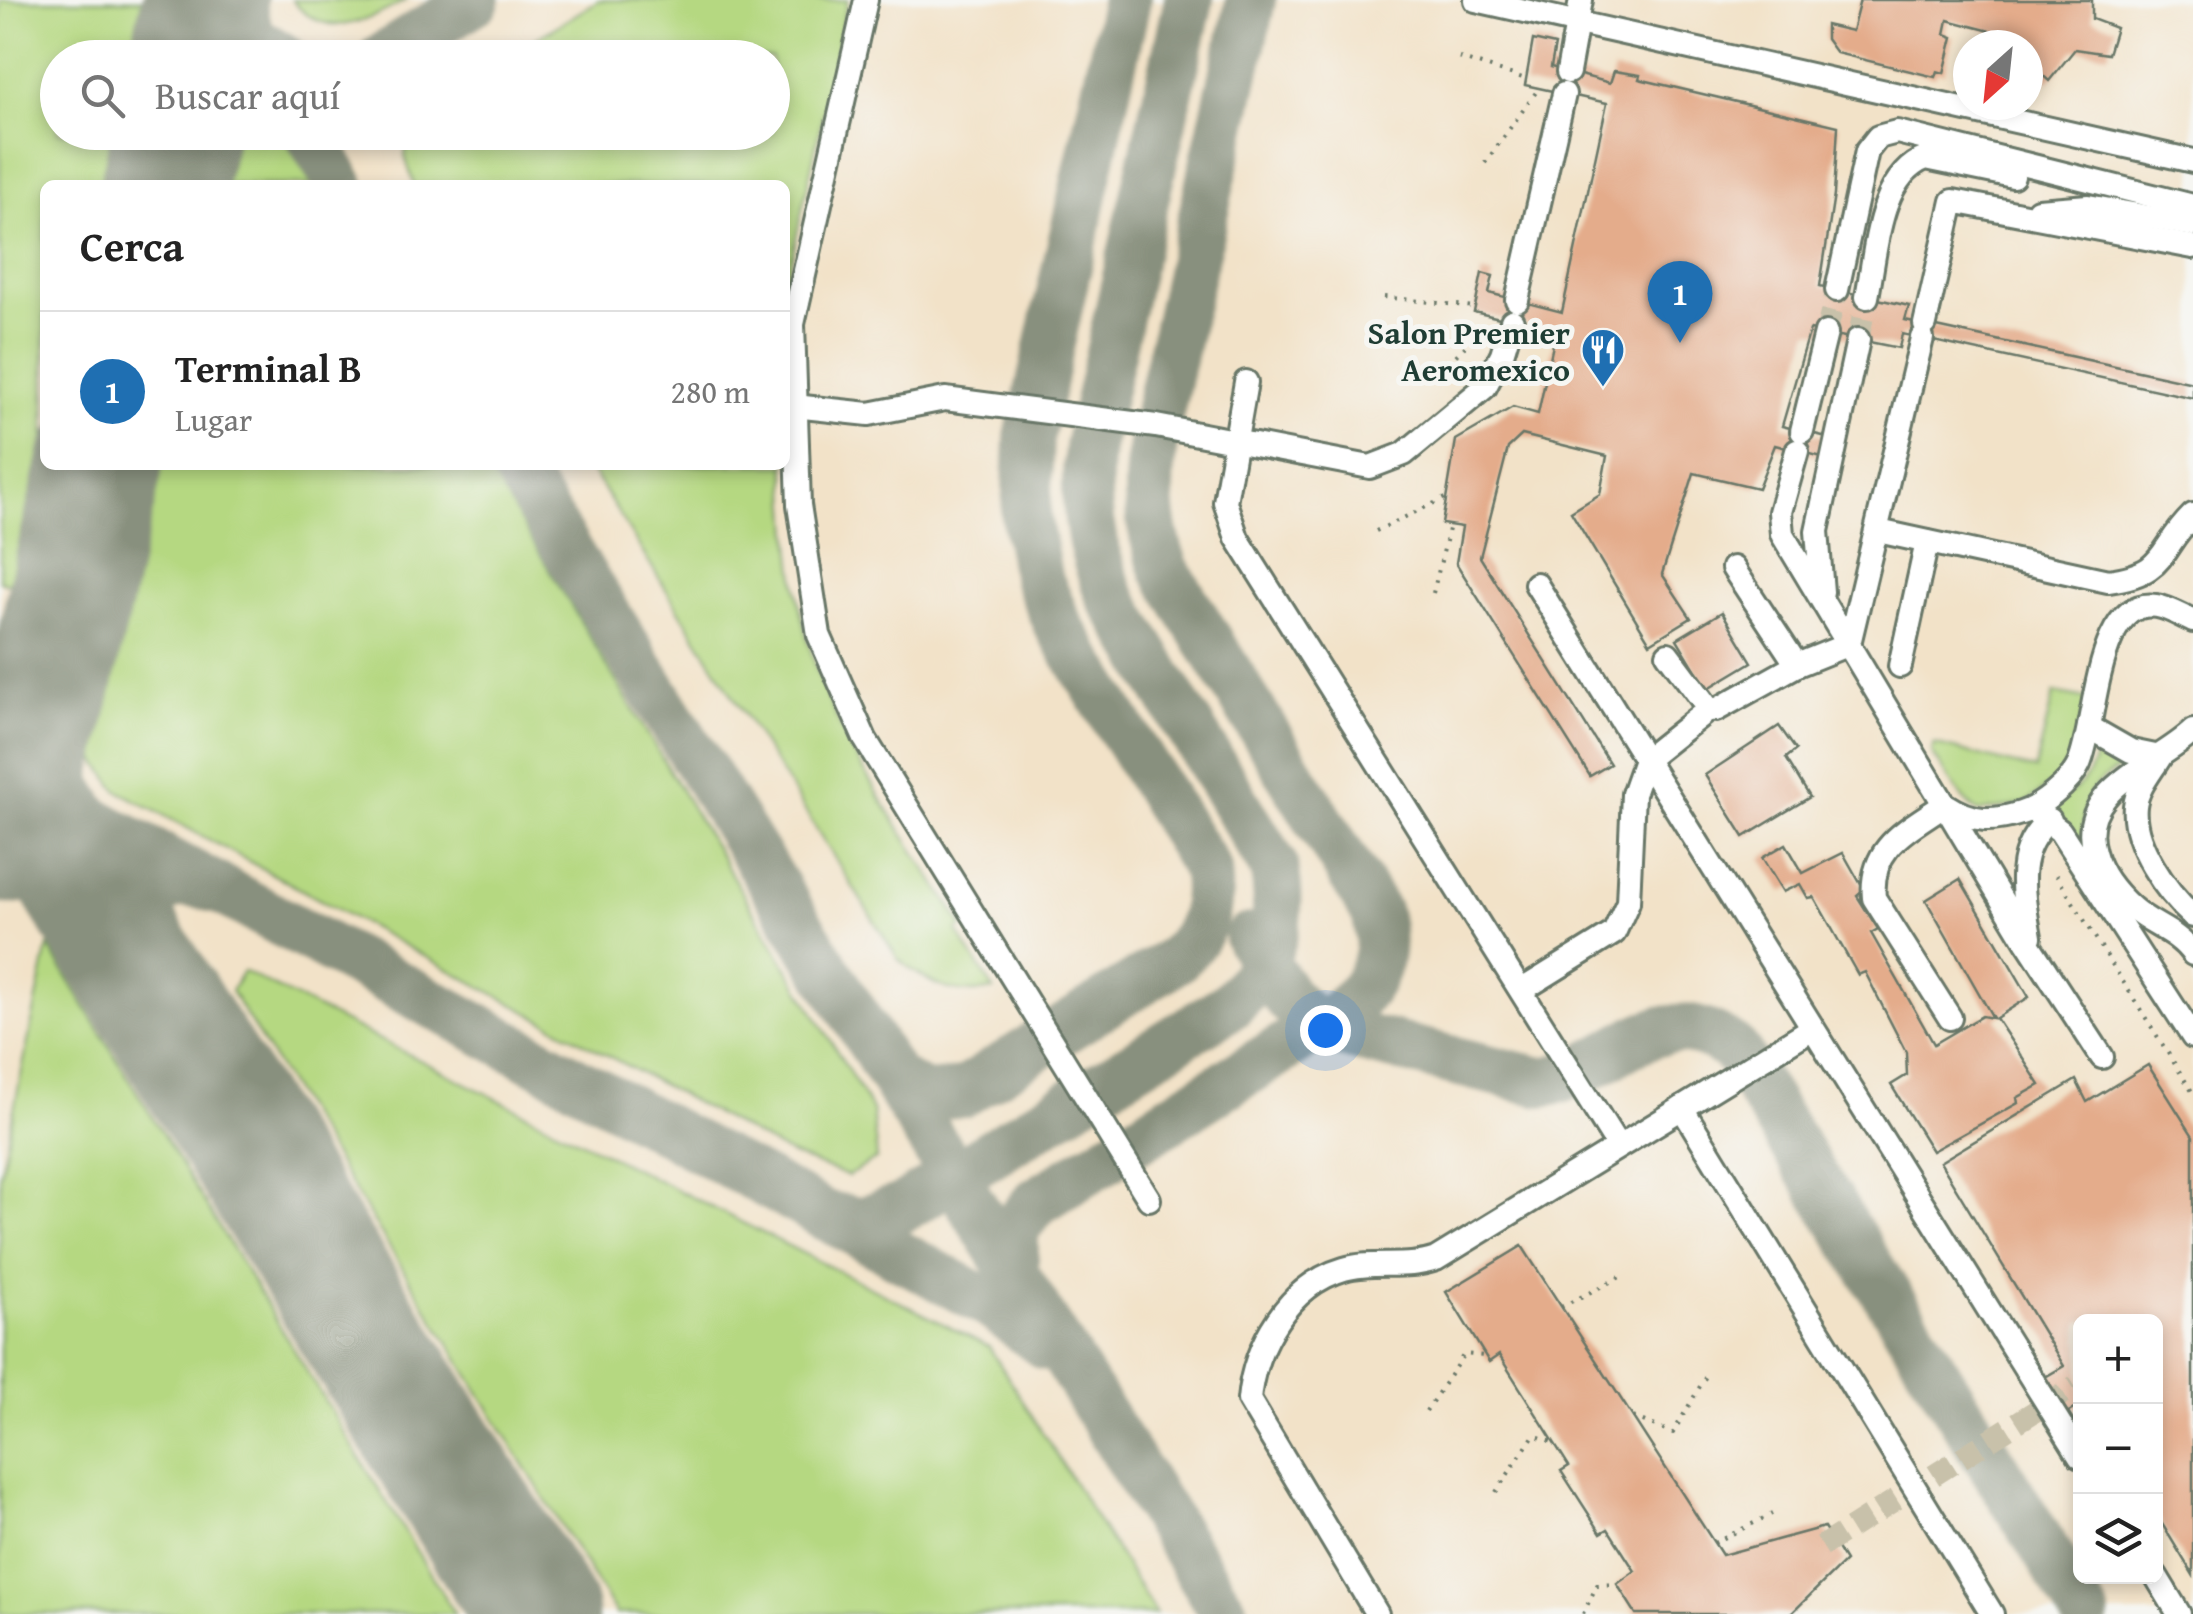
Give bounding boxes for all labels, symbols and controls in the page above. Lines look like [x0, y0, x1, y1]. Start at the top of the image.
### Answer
north arrow [1953, 30, 2043, 120]
search box [40, 40, 790, 150]
text: Buscar aquí [155, 67, 340, 123]
icon: search [75, 68, 130, 123]
text: Cerca [80, 215, 184, 276]
pin: 1 [1648, 260, 1712, 343]
place label: Salon Premier Aeromexico [1368, 309, 1570, 393]
restaurant icon: Salon Premier Aeromexico [1580, 327, 1626, 388]
text: Terminal B [175, 340, 362, 396]
text: 1 [104, 368, 121, 415]
text: 280 m [671, 368, 750, 415]
text: Lugar [175, 396, 252, 443]
your location [1300, 1005, 1351, 1056]
map controls [2073, 1314, 2163, 1584]
button: + [2073, 1314, 2163, 1404]
button: − [2073, 1404, 2163, 1494]
button: layers [2073, 1494, 2163, 1584]

